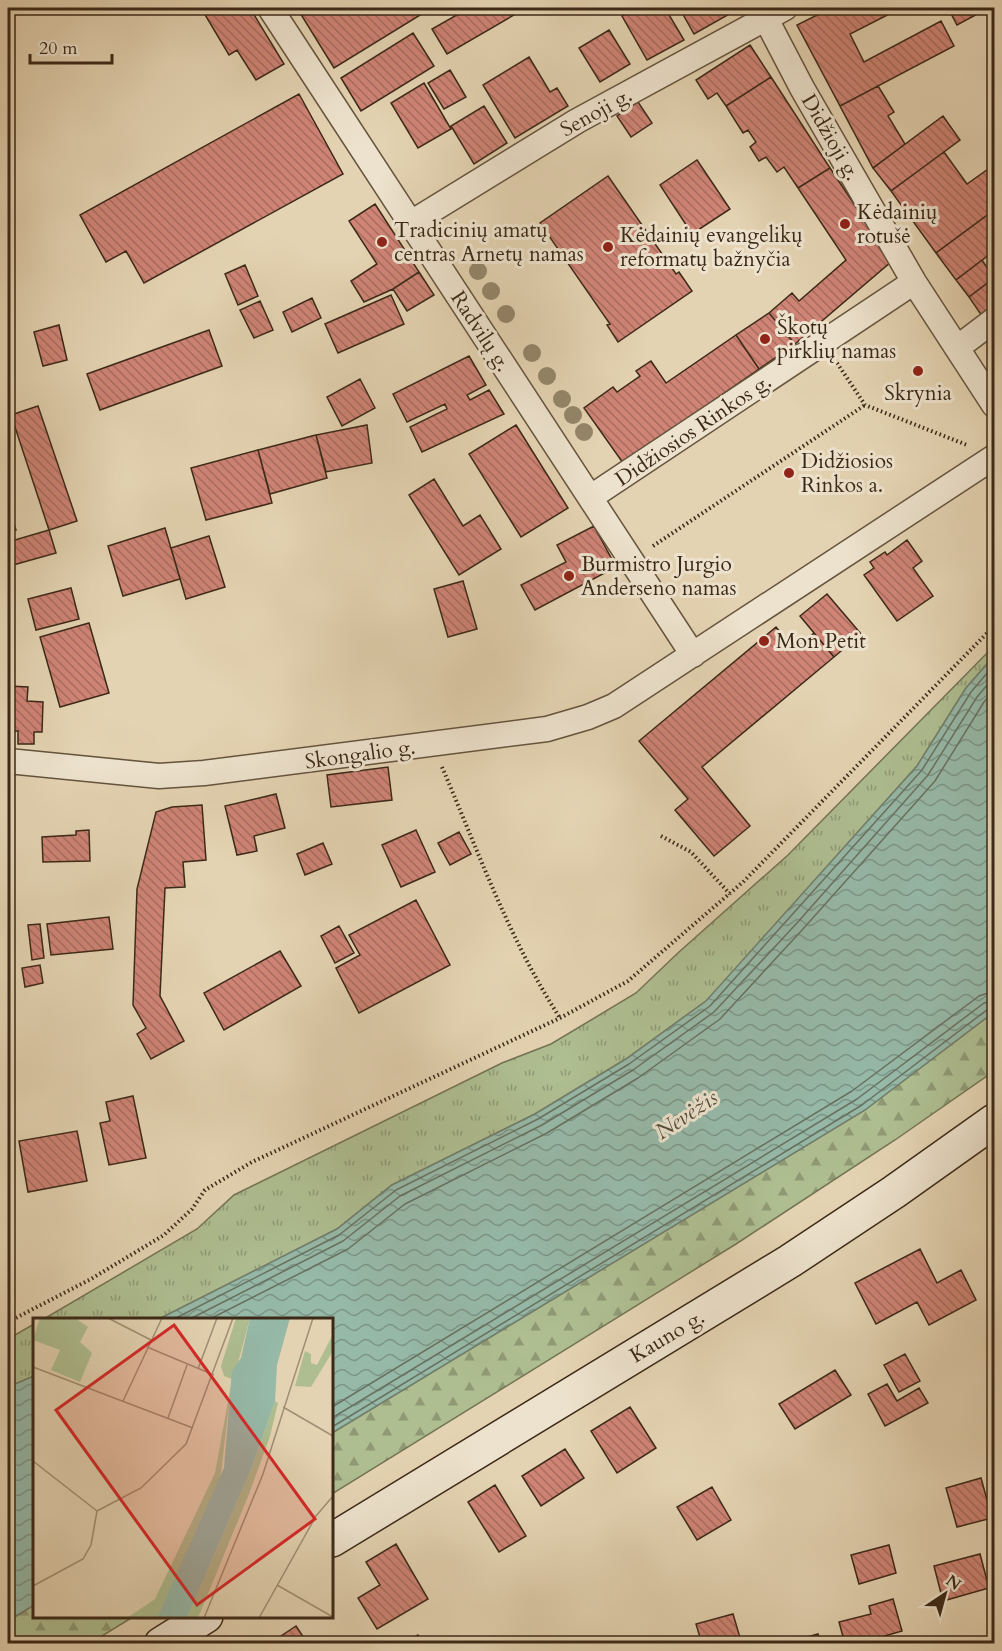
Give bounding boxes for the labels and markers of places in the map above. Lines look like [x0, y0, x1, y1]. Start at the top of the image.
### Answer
place label: Kėdainių rotušė [857, 198, 938, 251]
place label: Tradicinių amatų centras Arnetų namas [394, 216, 584, 269]
marker: Kėdainių rotušė [838, 217, 852, 231]
place label: Kėdainių evangelikų reformatų bažnyčia [620, 221, 803, 274]
marker: Tradicinių amatų centras Arnetų namas [375, 235, 389, 249]
marker: Kėdainių evangelikų reformatų bažnyčia [601, 240, 615, 254]
place label: Škotų pirklių namas [777, 312, 896, 366]
marker: Škotų pirklių namas [758, 332, 772, 346]
marker: Skrynia [911, 364, 925, 378]
place label: Skrynia [884, 379, 952, 408]
place label: Didžiosios Rinkos a. [801, 447, 893, 500]
marker: Didžiosios Rinkos a. [782, 466, 796, 480]
place label: Burmistro Jurgio Anderseno namas [581, 550, 737, 603]
marker: Burmistro Jurgio Anderseno namas [562, 569, 576, 583]
place label: Mon Petit [776, 627, 866, 656]
marker: Mon Petit [757, 634, 771, 648]

